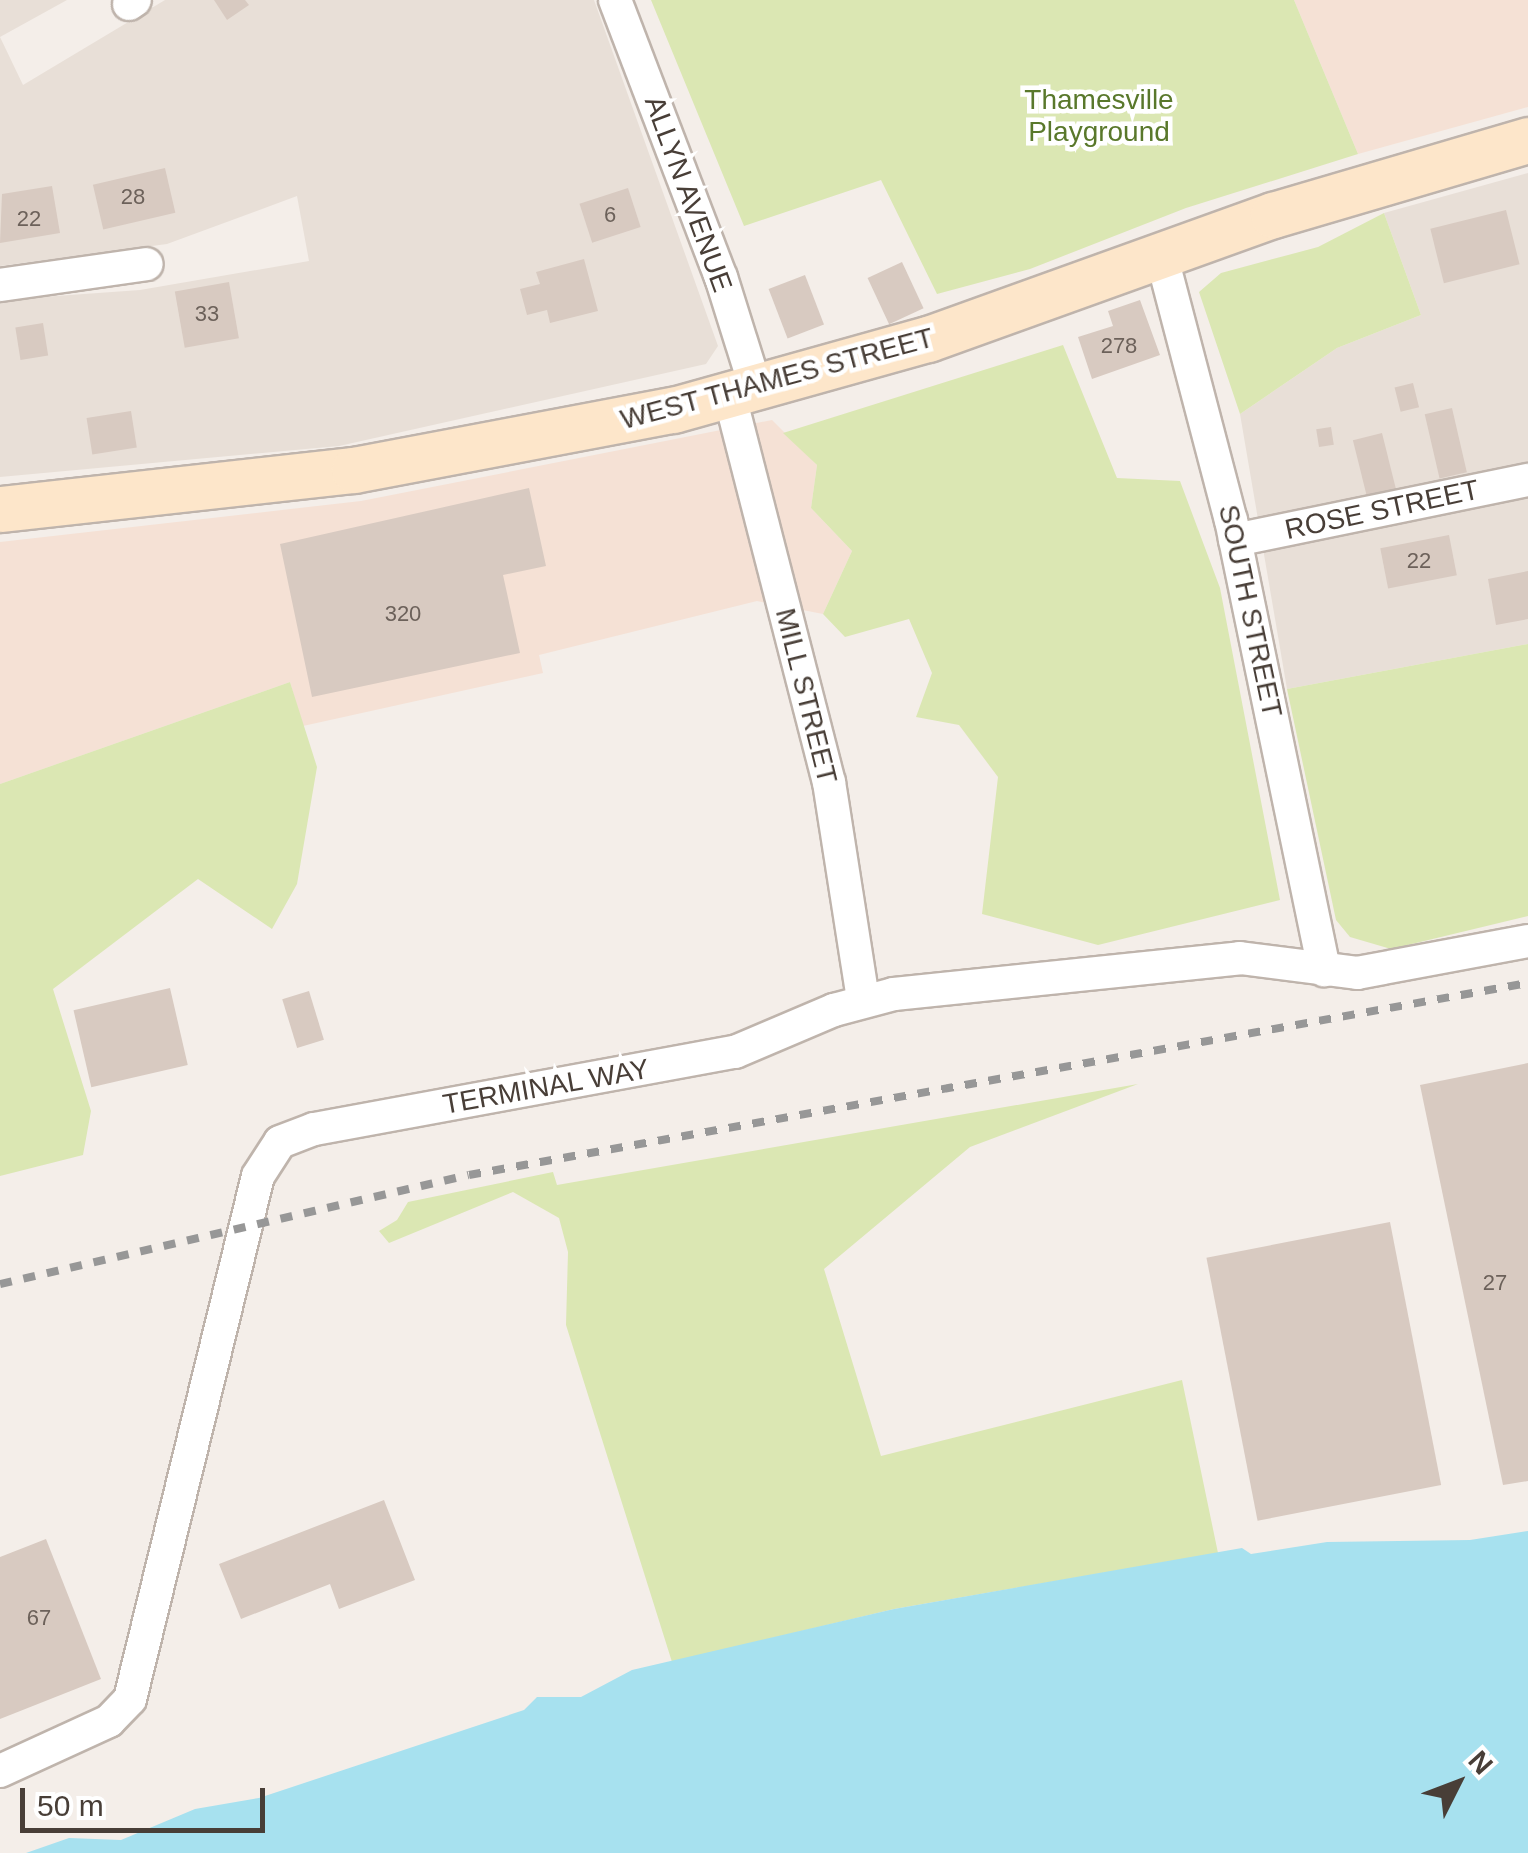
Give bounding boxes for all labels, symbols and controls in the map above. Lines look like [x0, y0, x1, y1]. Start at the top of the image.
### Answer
park label: Thamesville Playground [1024, 83, 1174, 149]
street label: ALLYN AVENUE [637, 91, 739, 297]
house number: 28 [121, 184, 145, 210]
house number: 6 [604, 202, 616, 228]
house number: 22 [17, 206, 41, 232]
house number: 33 [195, 301, 219, 327]
street label: WEST THAMES STREET [616, 321, 938, 437]
house number: 278 [1101, 333, 1137, 359]
street label: ROSE STREET [1282, 473, 1482, 547]
street label: SOUTH STREET [1211, 502, 1289, 720]
house number: 22 [1407, 548, 1431, 574]
house number: 320 [385, 601, 421, 627]
street label: MILL STREET [768, 604, 844, 788]
street label: TERMINAL WAY [440, 1052, 652, 1122]
house number: 27 [1483, 1270, 1507, 1296]
house number: 67 [27, 1605, 51, 1631]
north arrow [1408, 1733, 1508, 1833]
text: N [1462, 1745, 1499, 1780]
scale bar [25, 1768, 270, 1830]
text: 50 m [37, 1789, 104, 1822]

